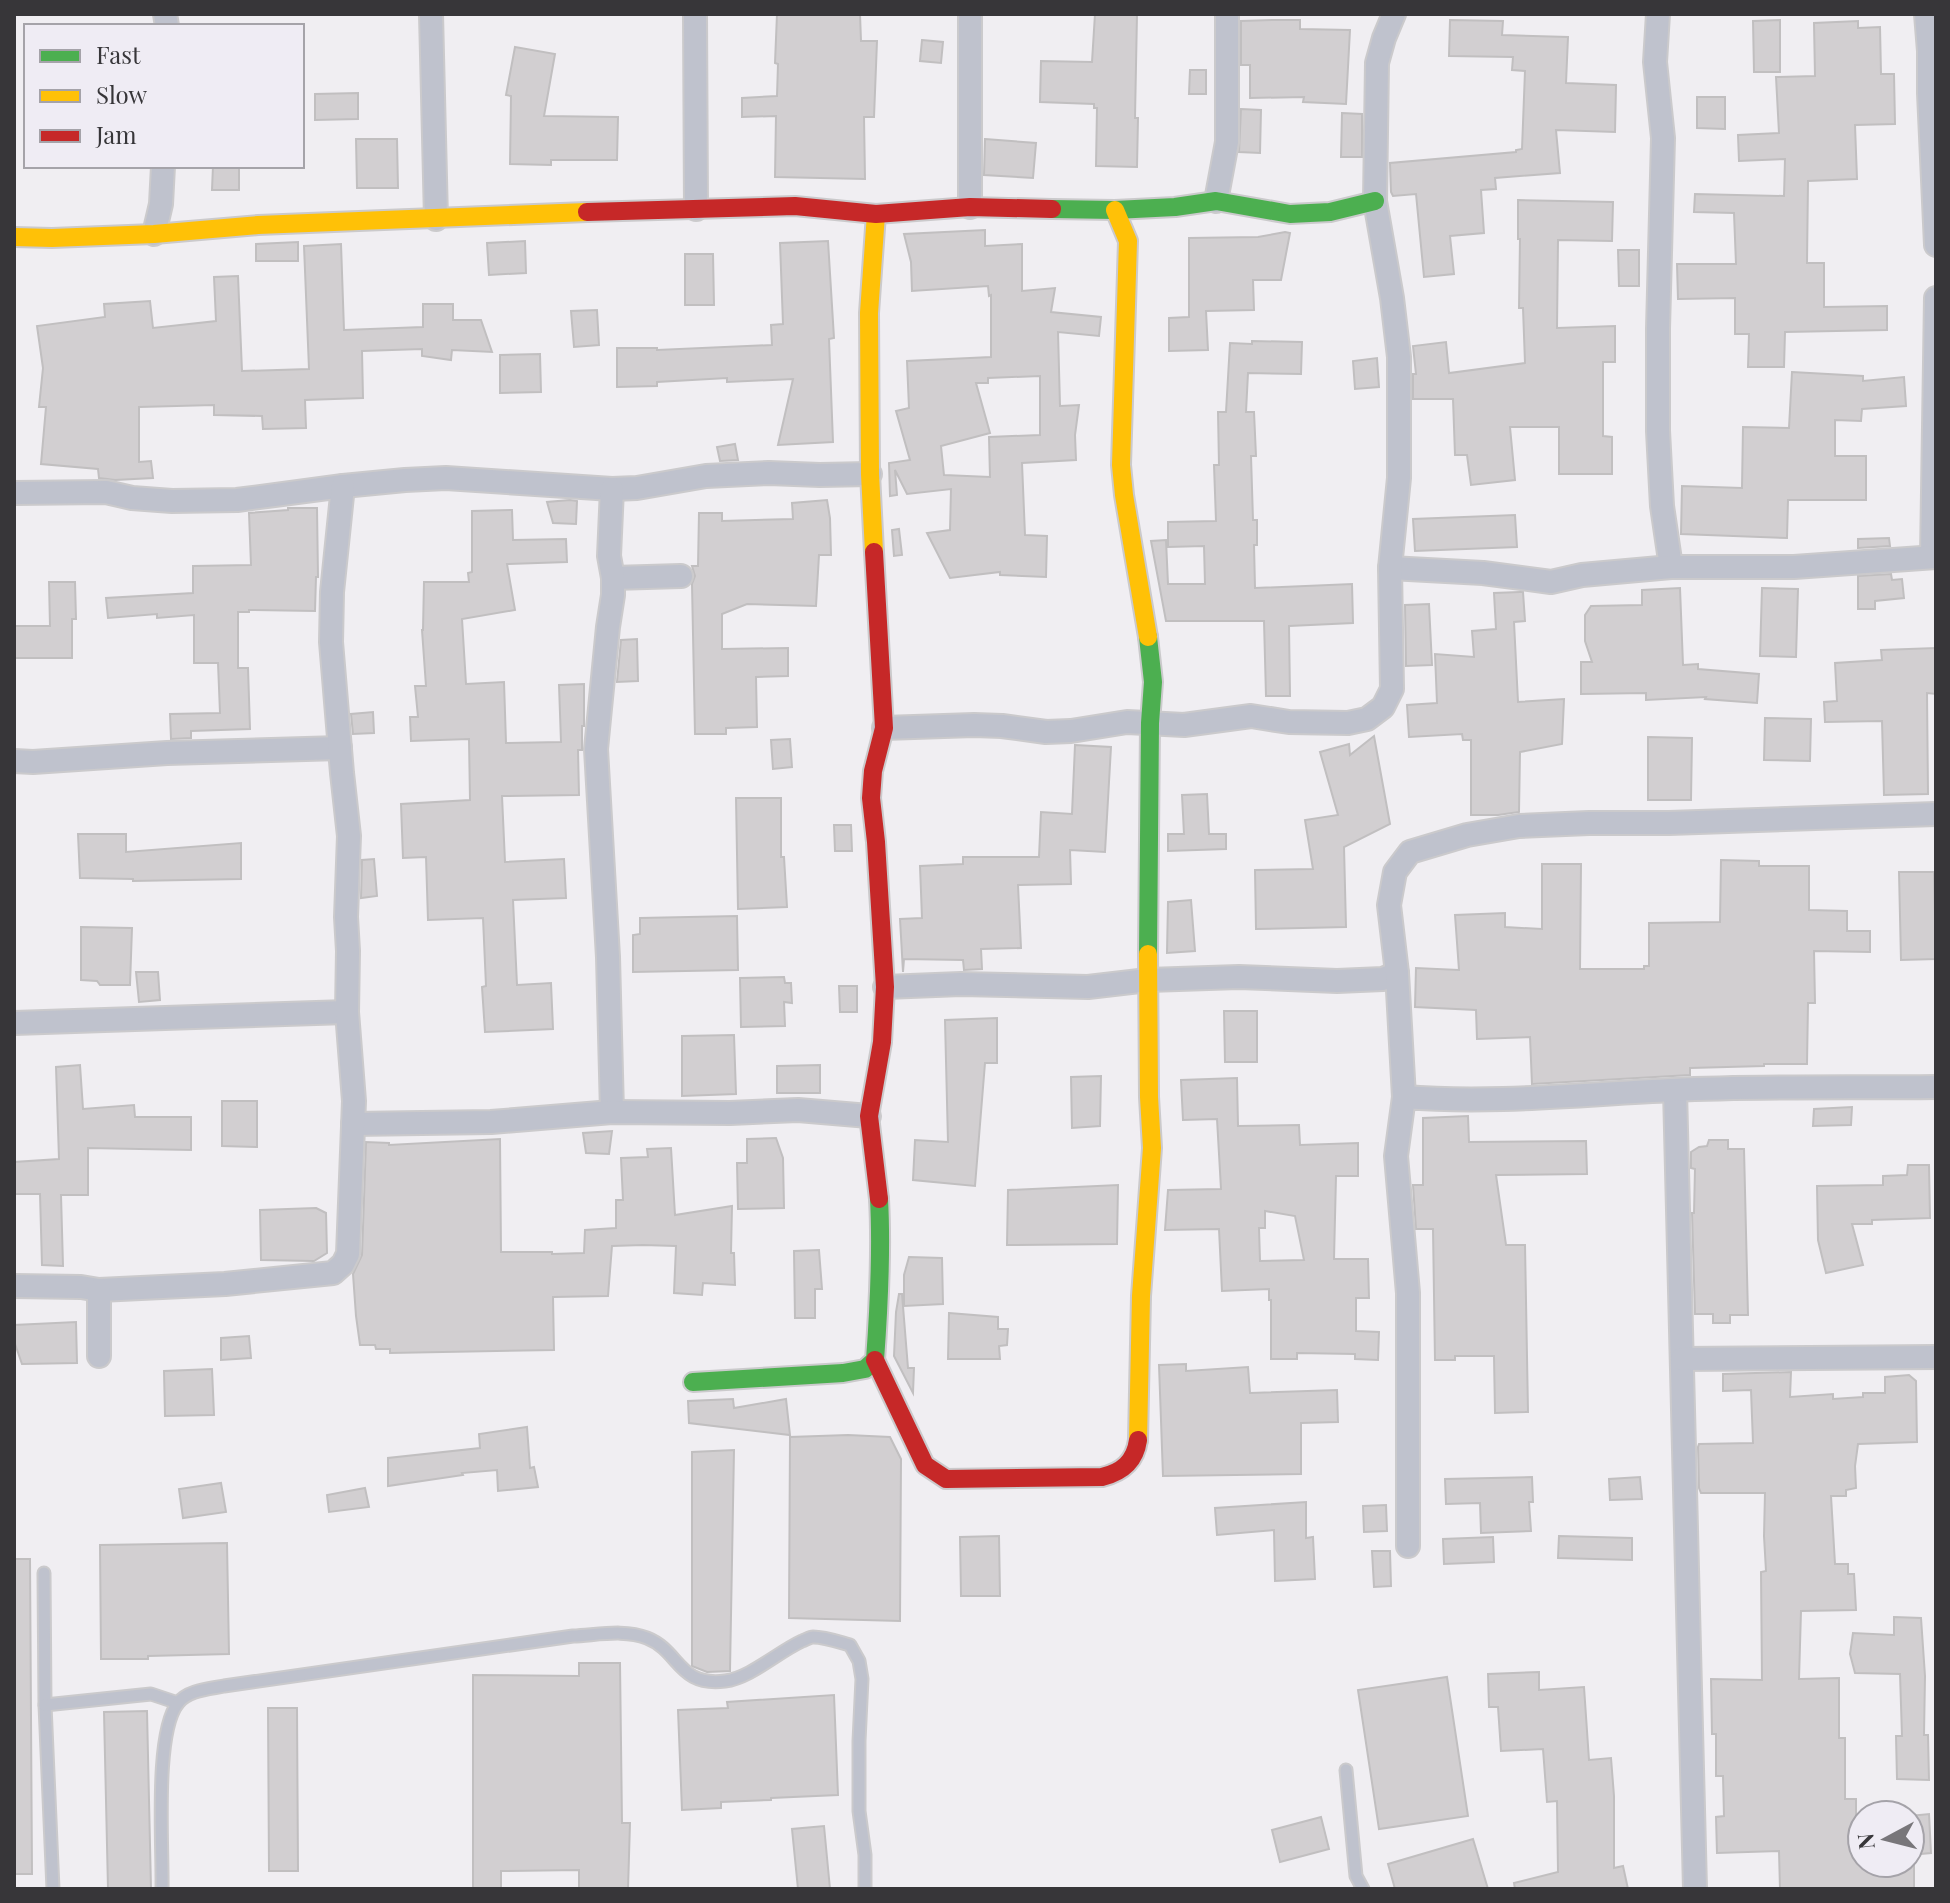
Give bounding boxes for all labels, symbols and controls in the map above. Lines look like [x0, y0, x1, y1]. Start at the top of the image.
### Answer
legend [24, 24, 304, 168]
text: Fast [96, 38, 141, 70]
text: Slow [96, 78, 148, 110]
text: Jam [95, 118, 137, 150]
north arrow [1846, 1799, 1926, 1879]
text: N [1849, 1832, 1881, 1851]

